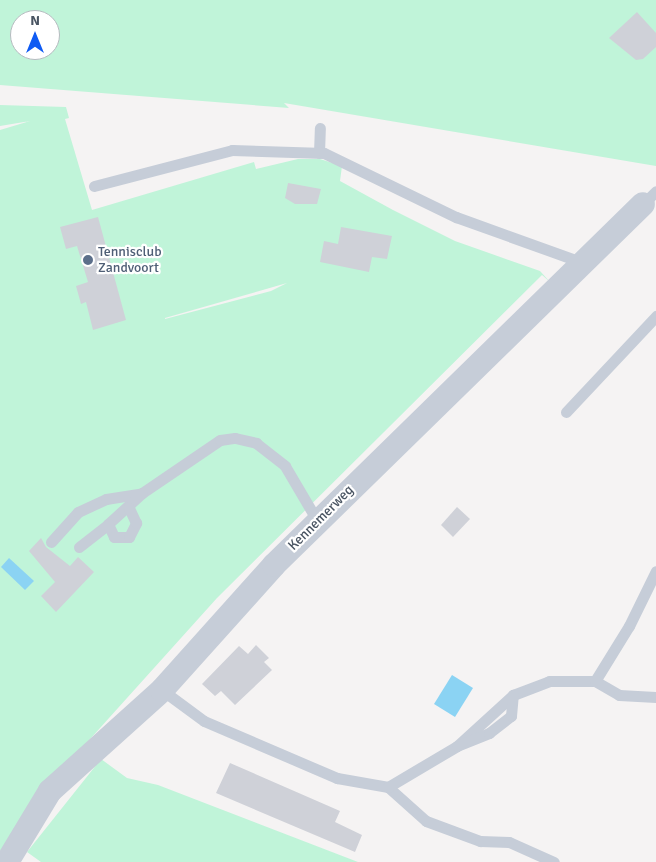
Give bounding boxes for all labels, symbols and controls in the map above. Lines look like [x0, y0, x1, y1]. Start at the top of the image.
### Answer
north arrow [10, 10, 60, 60]
text: N [30, 12, 40, 29]
place label: Tennisclub Zandvoort [98, 244, 162, 276]
marker: Tennisclub Zandvoort [82, 254, 94, 266]
street label: Kennemerweg [285, 482, 357, 554]

